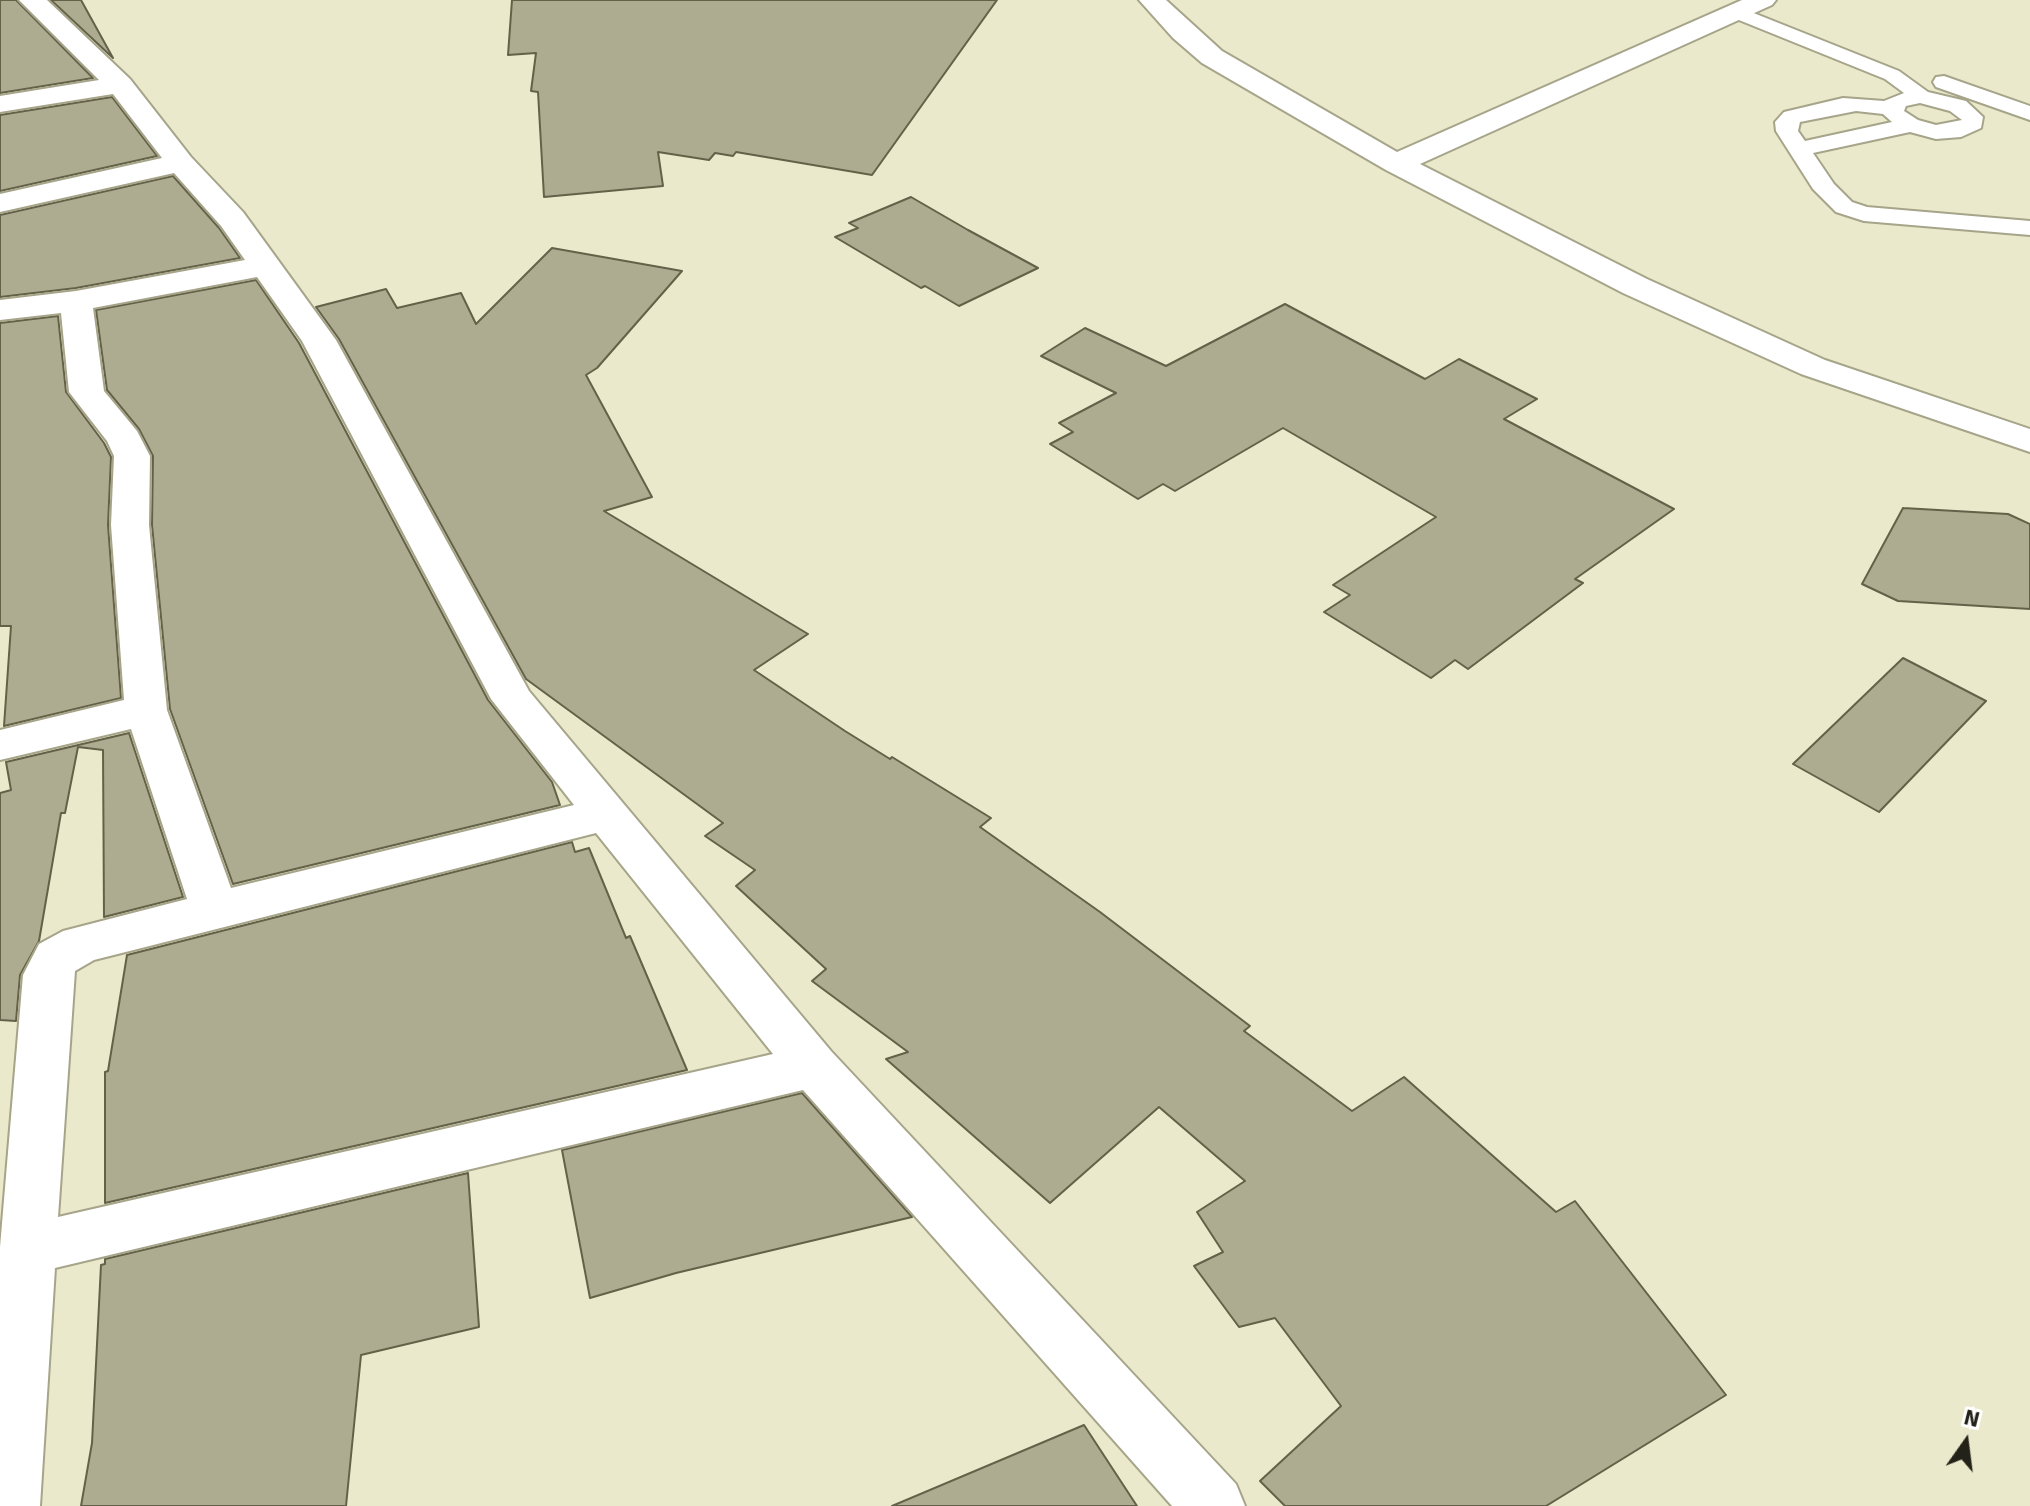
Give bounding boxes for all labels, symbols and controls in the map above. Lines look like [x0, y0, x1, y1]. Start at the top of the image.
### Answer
north arrow [1926, 1402, 2006, 1482]
text: N [1961, 1403, 1983, 1433]

